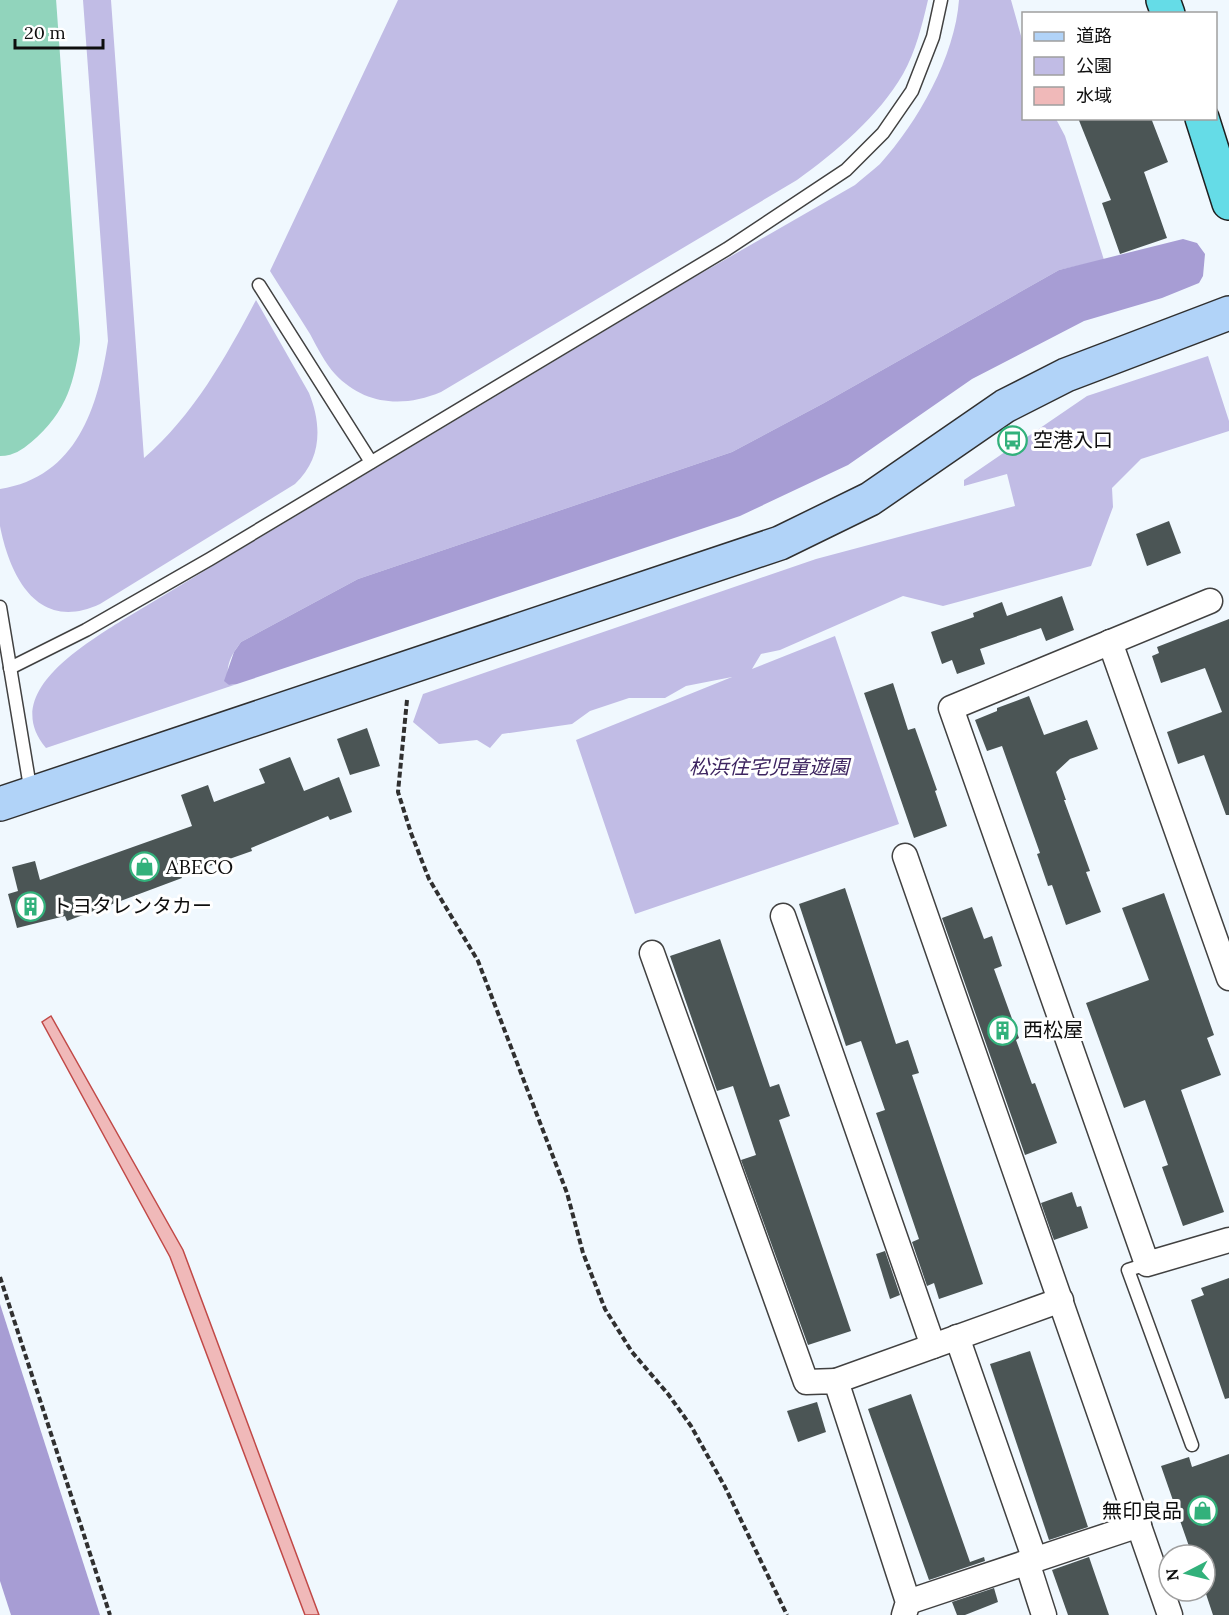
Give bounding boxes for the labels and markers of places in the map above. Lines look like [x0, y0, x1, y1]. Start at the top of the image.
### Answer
bus stop icon: 空港入口 [996, 424, 1028, 456]
place label: 空港入口 [1033, 427, 1113, 452]
shop icon: ABECO [129, 851, 161, 883]
place label: ABECO [165, 854, 233, 879]
building icon: トヨタレンタカー [15, 890, 47, 922]
place label: トヨタレンタカー [52, 893, 212, 918]
building icon: 西松屋 [986, 1014, 1018, 1046]
place label: 西松屋 [1023, 1017, 1083, 1042]
shop icon: 無印良品 [1187, 1495, 1219, 1527]
place label: 無印良品 [1102, 1498, 1182, 1523]

